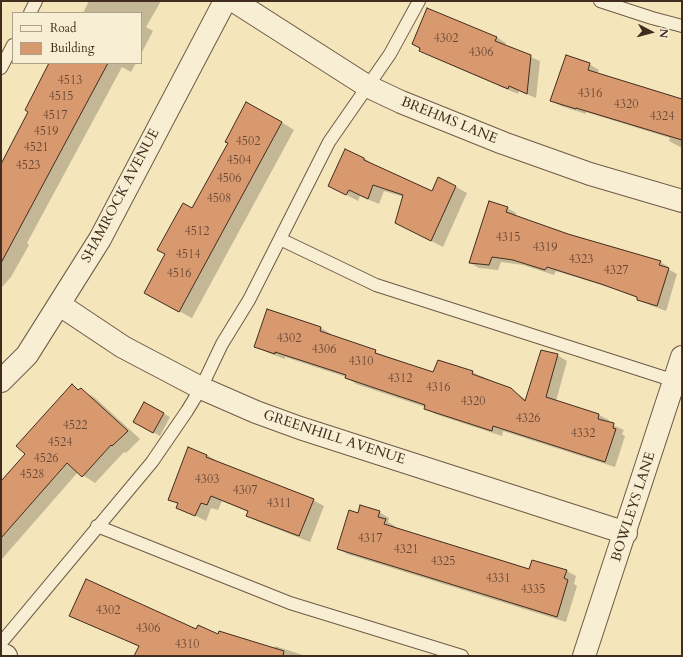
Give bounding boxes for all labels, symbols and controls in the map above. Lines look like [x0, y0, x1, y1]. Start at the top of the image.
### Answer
legend [12, 12, 142, 64]
north arrow [631, 12, 671, 52]
text: Road [50, 20, 76, 36]
text: N [655, 28, 671, 39]
house number: 4302 [434, 32, 458, 46]
text: Building [50, 40, 94, 56]
house number: 4306 [469, 46, 493, 60]
house number: 4513 [58, 74, 82, 88]
house number: 4316 [578, 87, 602, 101]
house number: 4515 [49, 90, 73, 104]
street label: BREHMS LANE [398, 94, 500, 148]
house number: 4320 [614, 98, 638, 112]
house number: 4517 [43, 109, 67, 123]
house number: 4324 [650, 110, 674, 124]
house number: 4519 [34, 125, 58, 139]
street label: SHAMROCK AVENUE [79, 126, 163, 266]
house number: 4502 [236, 135, 260, 149]
house number: 4521 [24, 141, 48, 155]
house number: 4504 [227, 154, 251, 168]
house number: 4523 [16, 159, 40, 173]
house number: 4506 [217, 172, 241, 186]
house number: 4508 [207, 192, 231, 206]
house number: 4512 [185, 225, 209, 239]
house number: 4315 [496, 231, 520, 245]
house number: 4319 [533, 241, 557, 255]
house number: 4514 [176, 248, 200, 262]
house number: 4323 [569, 253, 593, 267]
house number: 4327 [604, 264, 628, 278]
house number: 4516 [167, 267, 191, 281]
house number: 4302 [277, 332, 301, 346]
house number: 4306 [312, 343, 336, 357]
house number: 4310 [349, 355, 373, 369]
house number: 4312 [388, 372, 412, 386]
house number: 4316 [426, 381, 450, 395]
house number: 4320 [461, 395, 485, 409]
street label: GREENHILL AVENUE [261, 407, 407, 469]
house number: 4326 [516, 412, 540, 426]
house number: 4522 [63, 419, 87, 433]
house number: 4332 [571, 427, 595, 441]
house number: 4524 [48, 436, 72, 450]
street label: BOWLEYS LANE [608, 450, 660, 564]
house number: 4526 [34, 452, 58, 466]
house number: 4528 [20, 468, 44, 482]
house number: 4303 [195, 473, 219, 487]
house number: 4307 [233, 484, 257, 498]
house number: 4311 [267, 497, 291, 511]
house number: 4317 [358, 532, 382, 546]
house number: 4321 [394, 543, 418, 557]
house number: 4325 [431, 555, 455, 569]
house number: 4331 [486, 572, 510, 586]
house number: 4335 [521, 583, 545, 597]
house number: 4302 [96, 604, 120, 618]
house number: 4306 [136, 622, 160, 636]
house number: 4310 [175, 638, 199, 652]

